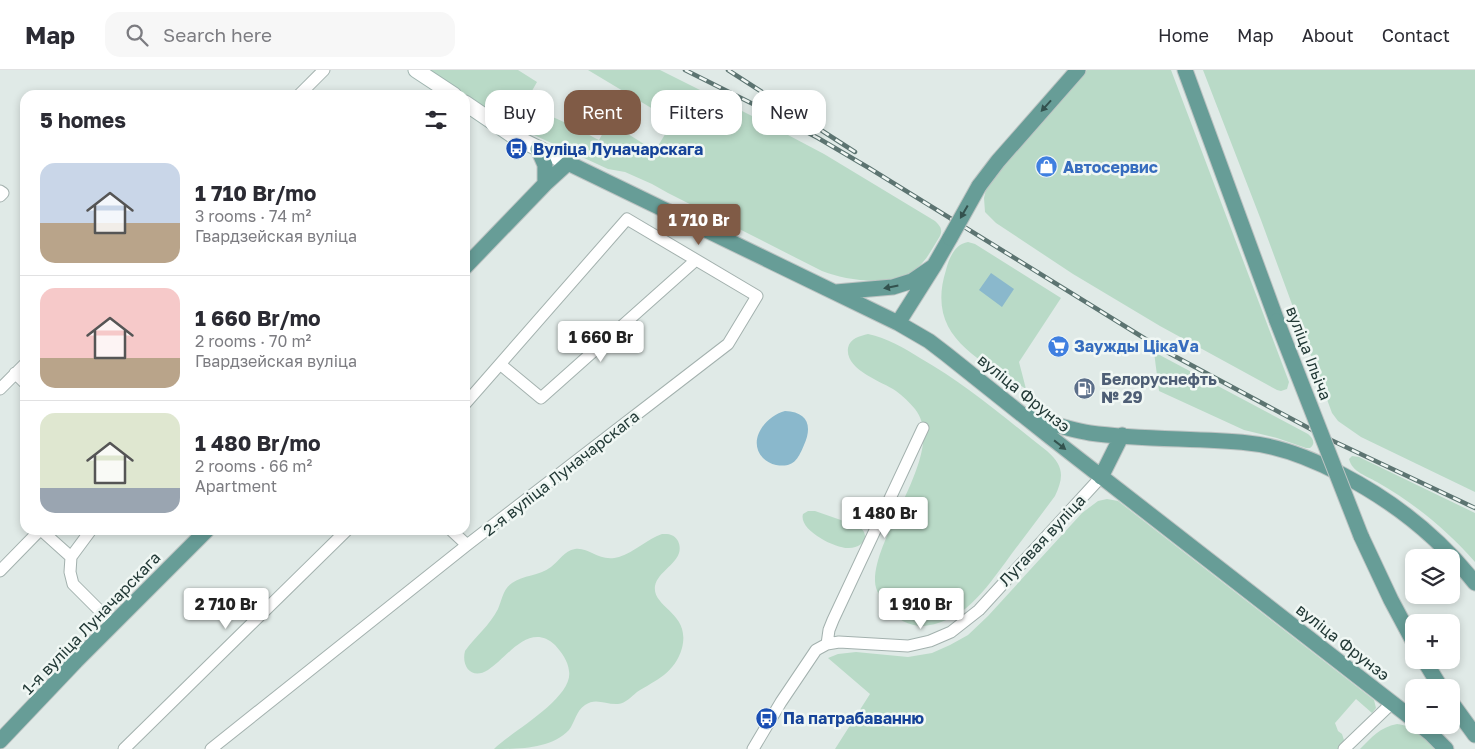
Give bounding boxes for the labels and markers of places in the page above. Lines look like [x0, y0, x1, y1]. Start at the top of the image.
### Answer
bus stop icon: Вуліца Луначарскага [505, 137, 529, 161]
place label: Вуліца Луначарскага [533, 139, 703, 159]
shop icon: Автосервис [1035, 155, 1059, 179]
place label: Автосервис [1063, 157, 1158, 177]
pin: 1 710 Br [647, 204, 751, 246]
pin: 1 660 Br [549, 320, 653, 363]
supermarket icon: Заужды ЦікаVа [1046, 334, 1070, 358]
place label: Заужды ЦікаVа [1074, 336, 1199, 356]
place label: Белоруснефть № 29 [1101, 369, 1217, 407]
fuel station icon: Белоруснефть № 29 [1073, 376, 1097, 400]
pin: 1 480 Br [833, 496, 937, 539]
pin: 2 710 Br [174, 588, 278, 630]
pin: 1 910 Br [869, 588, 973, 630]
bus stop icon: Па патрабаванню [755, 706, 779, 730]
place label: Па патрабаванню [783, 708, 924, 728]

